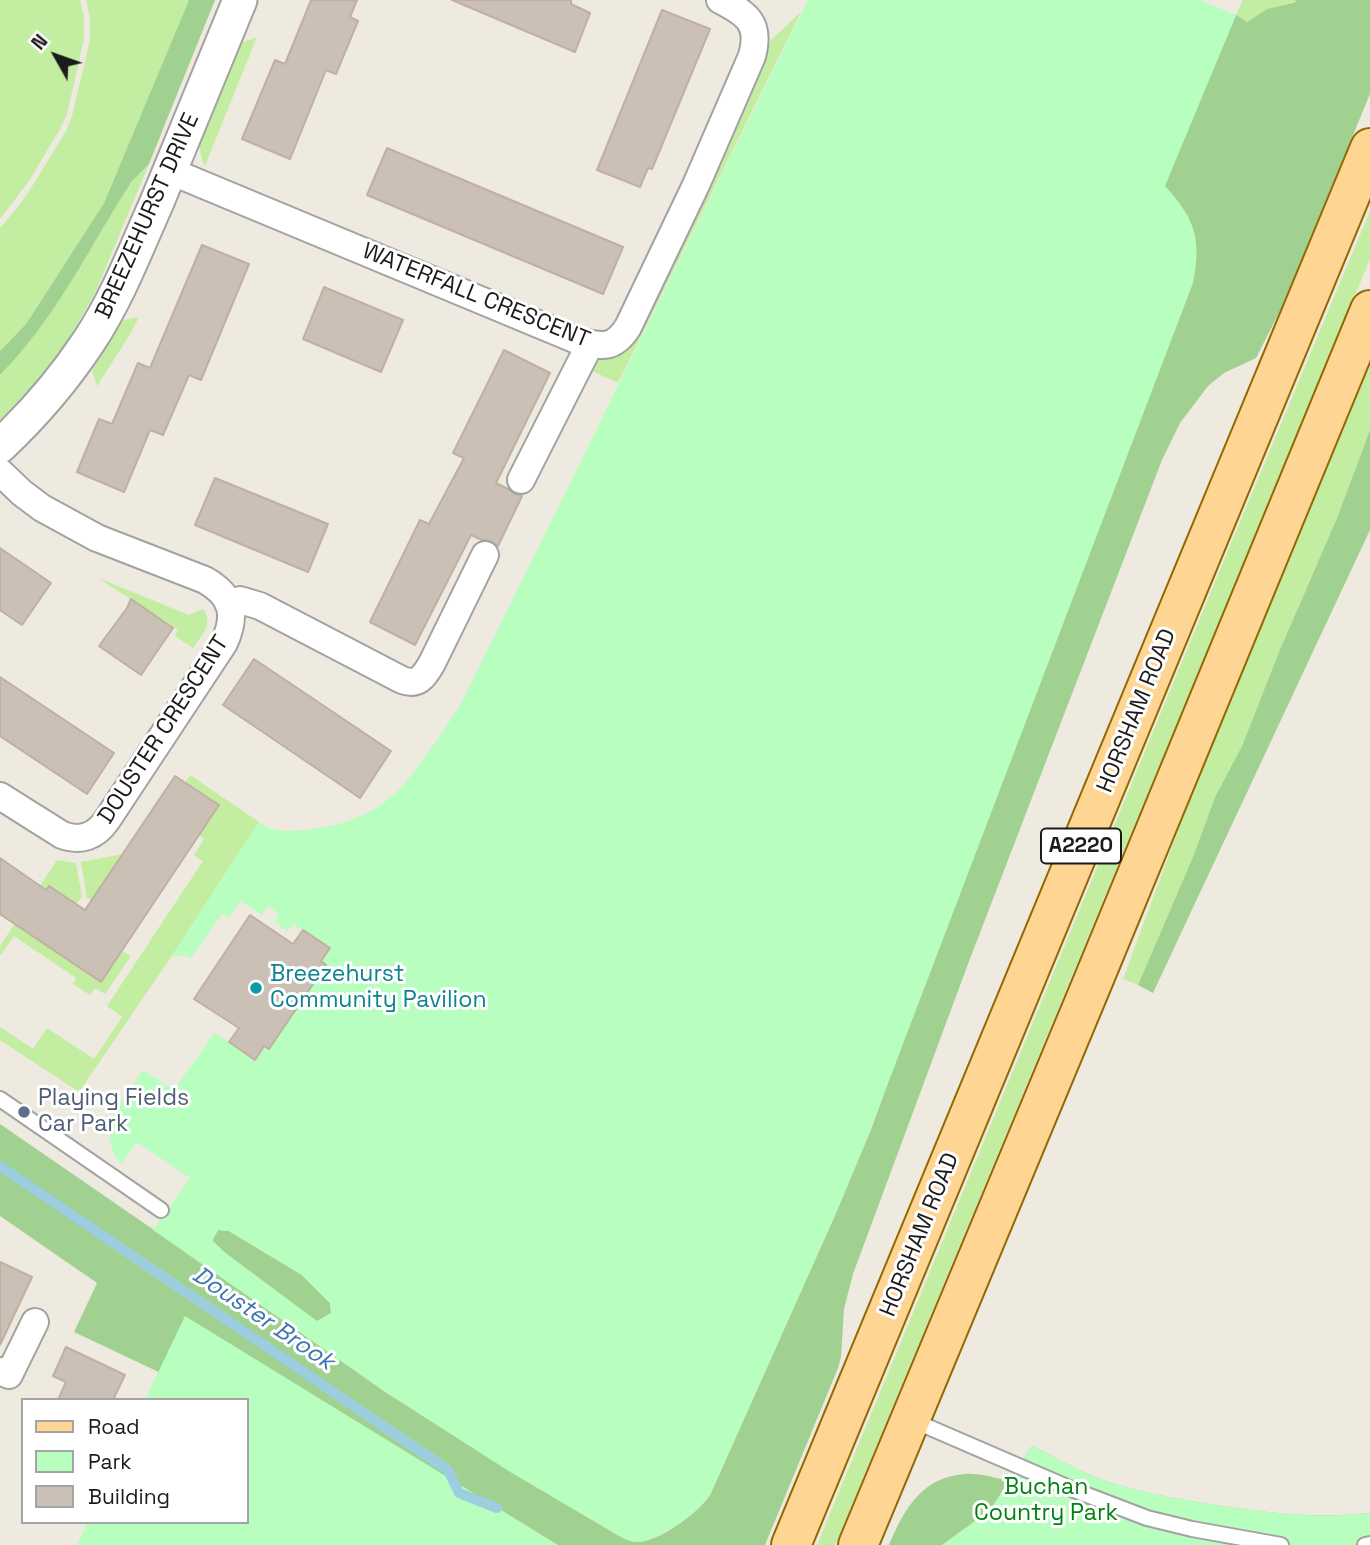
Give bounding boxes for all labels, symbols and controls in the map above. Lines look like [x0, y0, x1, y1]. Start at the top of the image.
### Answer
north arrow [21, 21, 91, 91]
text: N [26, 29, 53, 55]
street label: BREEZEHURST DRIVE [90, 109, 206, 323]
street label: WATERFALL CRESCENT [358, 238, 594, 354]
street label: HORSHAM ROAD [1092, 625, 1182, 797]
street label: DOUSTER CRESCENT [93, 631, 235, 829]
road number: A2220 [1041, 828, 1121, 864]
place label: Breezehurst Community Pavilion [270, 961, 487, 1015]
marker: Breezehurst Community Pavilion [248, 980, 264, 996]
place label: Playing Fields Car Park [38, 1085, 189, 1139]
marker: Playing Fields Car Park [16, 1104, 32, 1120]
street label: HORSHAM ROAD [875, 1149, 965, 1321]
water label: Douster Brook [187, 1261, 339, 1377]
legend [21, 1398, 248, 1524]
text: Road [88, 1413, 140, 1440]
text: Park [88, 1448, 132, 1475]
park label: Buchan Country Park [974, 1474, 1118, 1528]
text: Building [88, 1483, 170, 1510]

